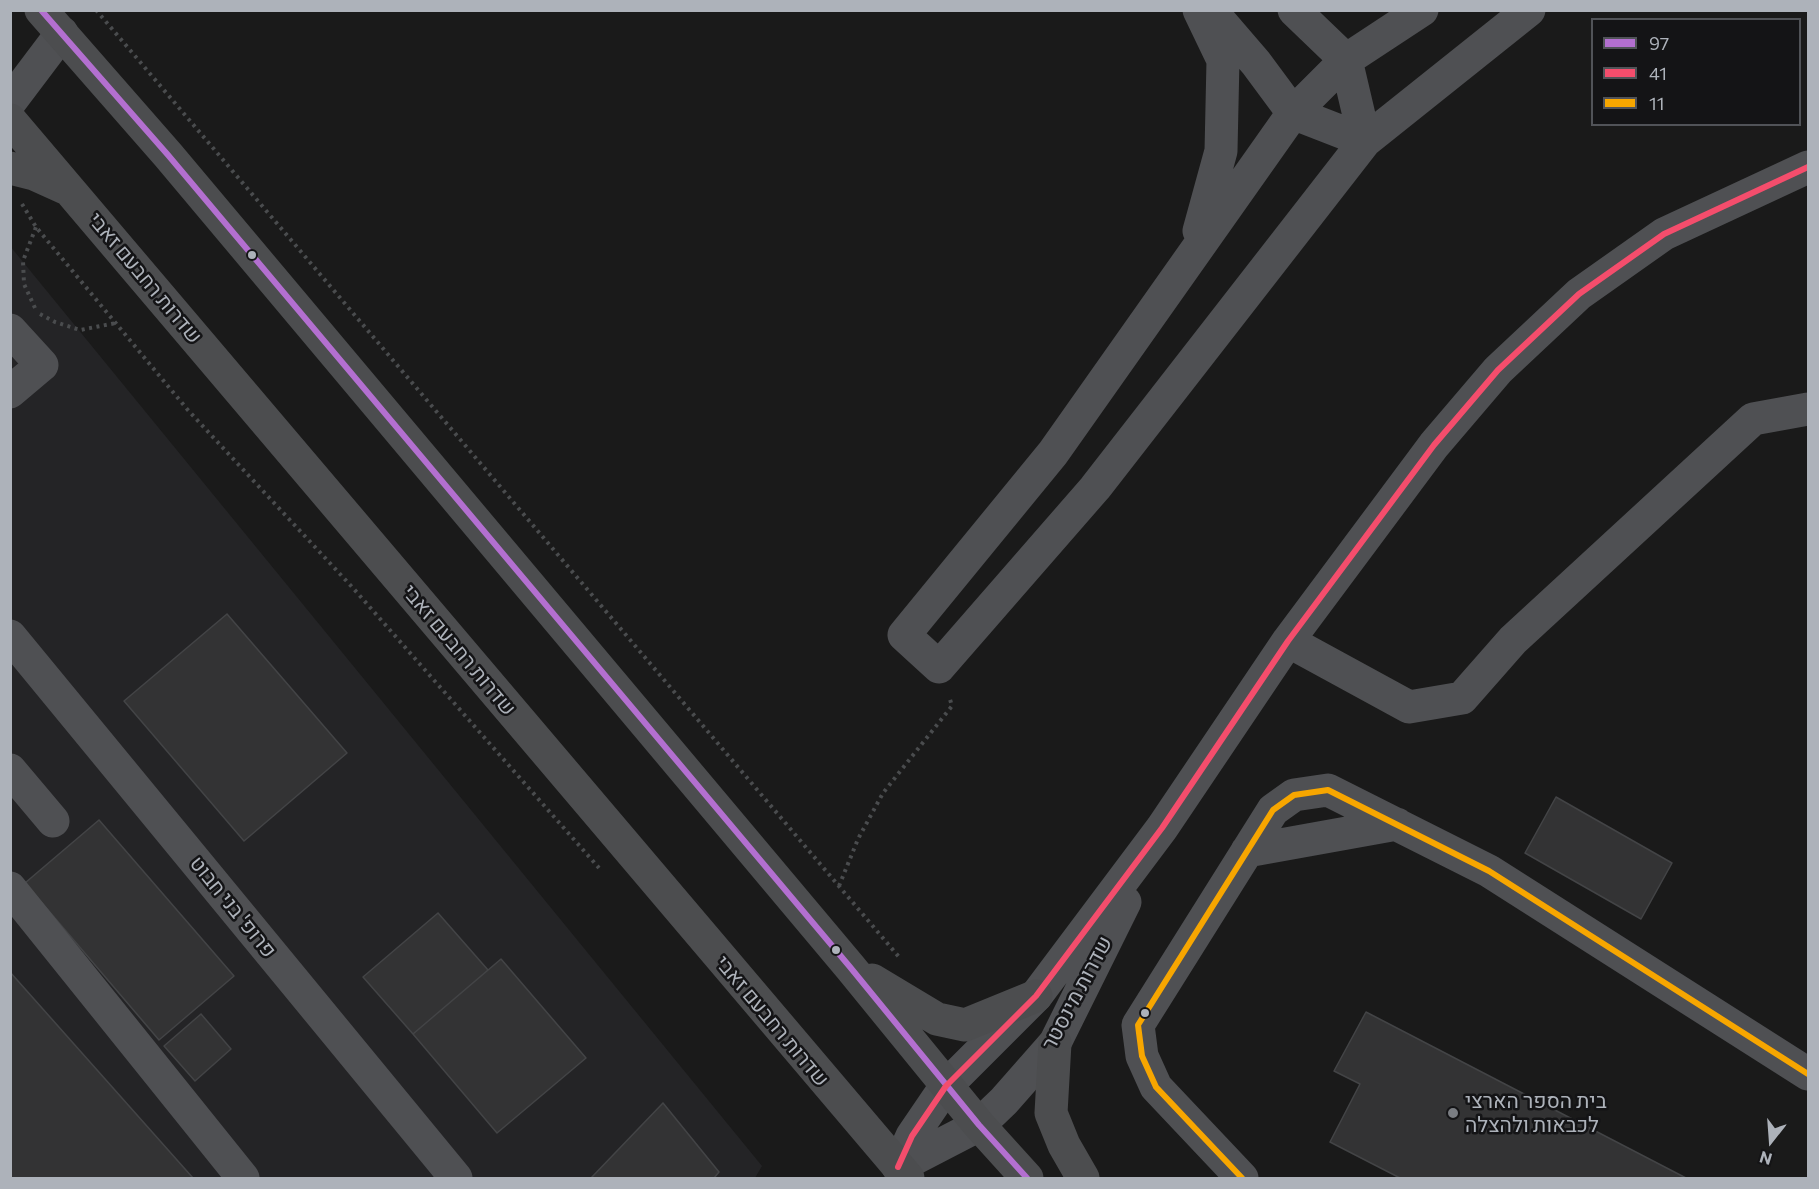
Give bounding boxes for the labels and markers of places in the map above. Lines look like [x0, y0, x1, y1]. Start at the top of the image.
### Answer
unlabelled marker [246, 249, 258, 261]
unlabelled marker [830, 944, 842, 956]
unlabelled marker [1139, 1007, 1151, 1019]
place label: בית הספר הארצי לכבאות ולהצלה [1465, 1088, 1607, 1138]
marker: בית הספר הארצי לכבאות ולהצלה [1446, 1106, 1460, 1120]

